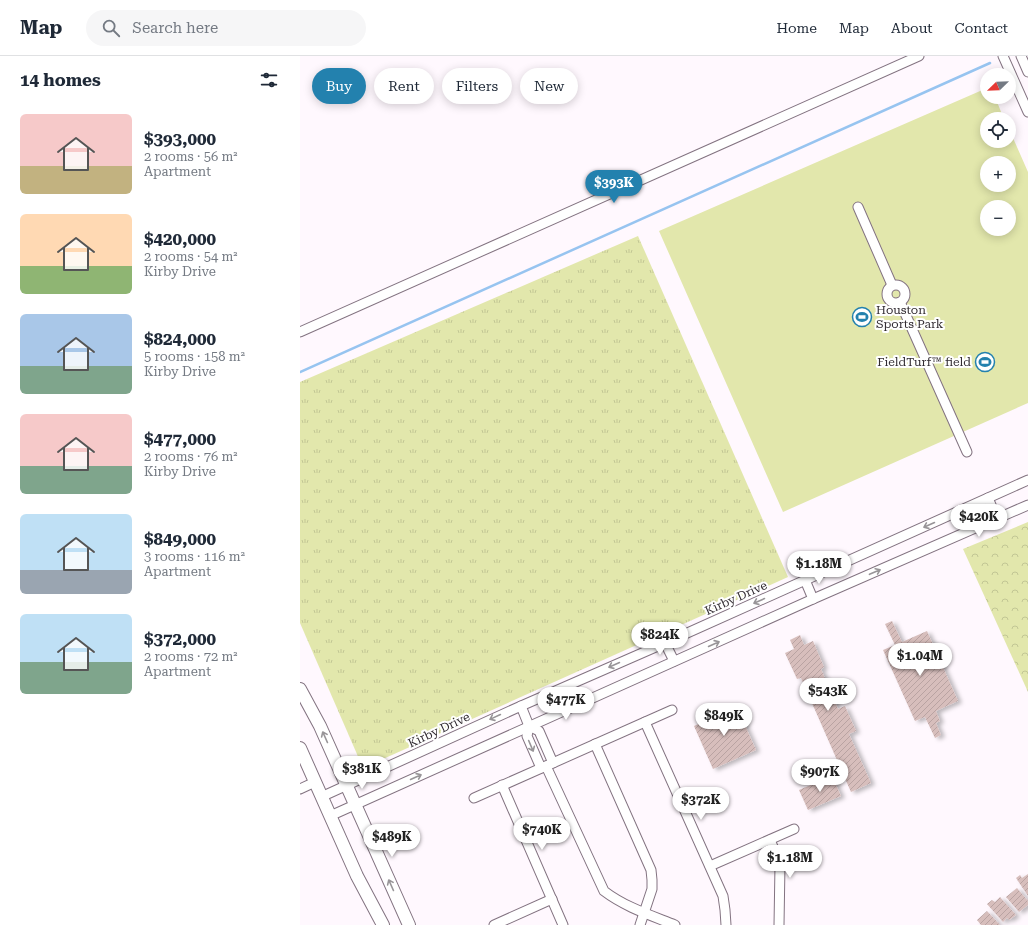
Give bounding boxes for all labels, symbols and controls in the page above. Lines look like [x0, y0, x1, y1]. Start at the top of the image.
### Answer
search box [86, 10, 366, 46]
text: Map [20, 16, 62, 39]
icon: search [100, 17, 122, 39]
text: Search here [132, 19, 218, 37]
text: Home [776, 20, 817, 36]
text: Map [839, 20, 869, 36]
text: About [891, 20, 933, 36]
text: Contact [955, 20, 1008, 36]
chip: Buy [312, 68, 366, 104]
chip: Rent [374, 68, 434, 104]
chip: Filters [442, 68, 512, 104]
chip: New [520, 68, 578, 104]
north arrow [980, 68, 1016, 104]
map controls [980, 68, 1016, 236]
icon: filters [258, 69, 280, 91]
text: 14 homes [20, 70, 101, 90]
button: locate [980, 112, 1016, 148]
text: $393,000 [144, 129, 216, 149]
icon: home [52, 130, 100, 178]
text: 2 rooms · 56 m² [144, 149, 238, 164]
button: + [980, 156, 1016, 192]
text: Apartment [144, 164, 211, 179]
pin: $393K [586, 170, 642, 204]
text: $393K [594, 175, 634, 190]
button: − [980, 200, 1016, 236]
text: $420,000 [144, 229, 216, 249]
icon: home [52, 230, 100, 278]
text: 2 rooms · 54 m² [144, 249, 238, 264]
text: Kirby Drive [144, 264, 216, 279]
place label: Houston Sports Park [876, 303, 944, 331]
sports icon: Houston Sports Park [851, 306, 873, 328]
text: $824,000 [144, 329, 216, 349]
icon: home [52, 330, 100, 378]
text: 5 rooms · 158 m² [144, 349, 245, 364]
sports icon: FieldTurf™ field [974, 351, 996, 373]
place label: FieldTurf™ field [877, 355, 971, 369]
text: Kirby Drive [144, 364, 216, 379]
text: $477,000 [144, 429, 216, 449]
icon: home [52, 430, 100, 478]
text: 2 rooms · 76 m² [144, 449, 238, 464]
text: Kirby Drive [144, 464, 216, 479]
pin: $420K [951, 504, 1007, 538]
text: $420K [959, 509, 999, 524]
one-way arrow [923, 522, 935, 529]
text: $849,000 [144, 529, 216, 549]
icon: home [52, 530, 100, 578]
text: 3 rooms · 116 m² [144, 549, 245, 564]
pin: $1.18M [786, 551, 852, 585]
text: $1.18M [796, 556, 842, 571]
text: Apartment [144, 564, 211, 579]
one-way arrow [868, 568, 880, 576]
street label: Kirby Drive [703, 578, 770, 618]
one-way arrow [753, 598, 765, 605]
pin: $824K [632, 622, 688, 656]
text: $824K [640, 627, 680, 642]
text: $372,000 [144, 629, 216, 649]
icon: home [52, 630, 100, 678]
one-way arrow [707, 639, 719, 647]
pin: $1.04M [887, 643, 953, 677]
text: $1.04M [897, 648, 943, 663]
text: 2 rooms · 72 m² [144, 649, 238, 664]
one-way arrow [609, 662, 621, 669]
text: Apartment [144, 664, 211, 679]
pin: $543K [800, 678, 856, 712]
text: $543K [808, 683, 848, 698]
pin: $477K [538, 687, 594, 721]
text: $477K [546, 692, 586, 707]
pin: $849K [696, 703, 752, 737]
text: $849K [704, 708, 744, 723]
street label: Kirby Drive [406, 709, 472, 750]
one-way arrow [490, 714, 502, 721]
one-way arrow [321, 731, 328, 743]
one-way arrow [528, 739, 536, 751]
pin: $381K [334, 756, 390, 790]
pin: $907K [792, 759, 848, 793]
text: $381K [342, 761, 382, 776]
text: $907K [800, 764, 840, 779]
one-way arrow [410, 773, 422, 780]
pin: $372K [673, 787, 729, 821]
text: $372K [681, 792, 721, 807]
pin: $740K [514, 817, 570, 851]
text: $740K [522, 822, 562, 837]
pin: $489K [364, 824, 420, 858]
text: $489K [372, 829, 412, 844]
pin: $1.18M [757, 845, 823, 879]
text: $1.18M [767, 850, 813, 865]
one-way arrow [387, 879, 394, 891]

